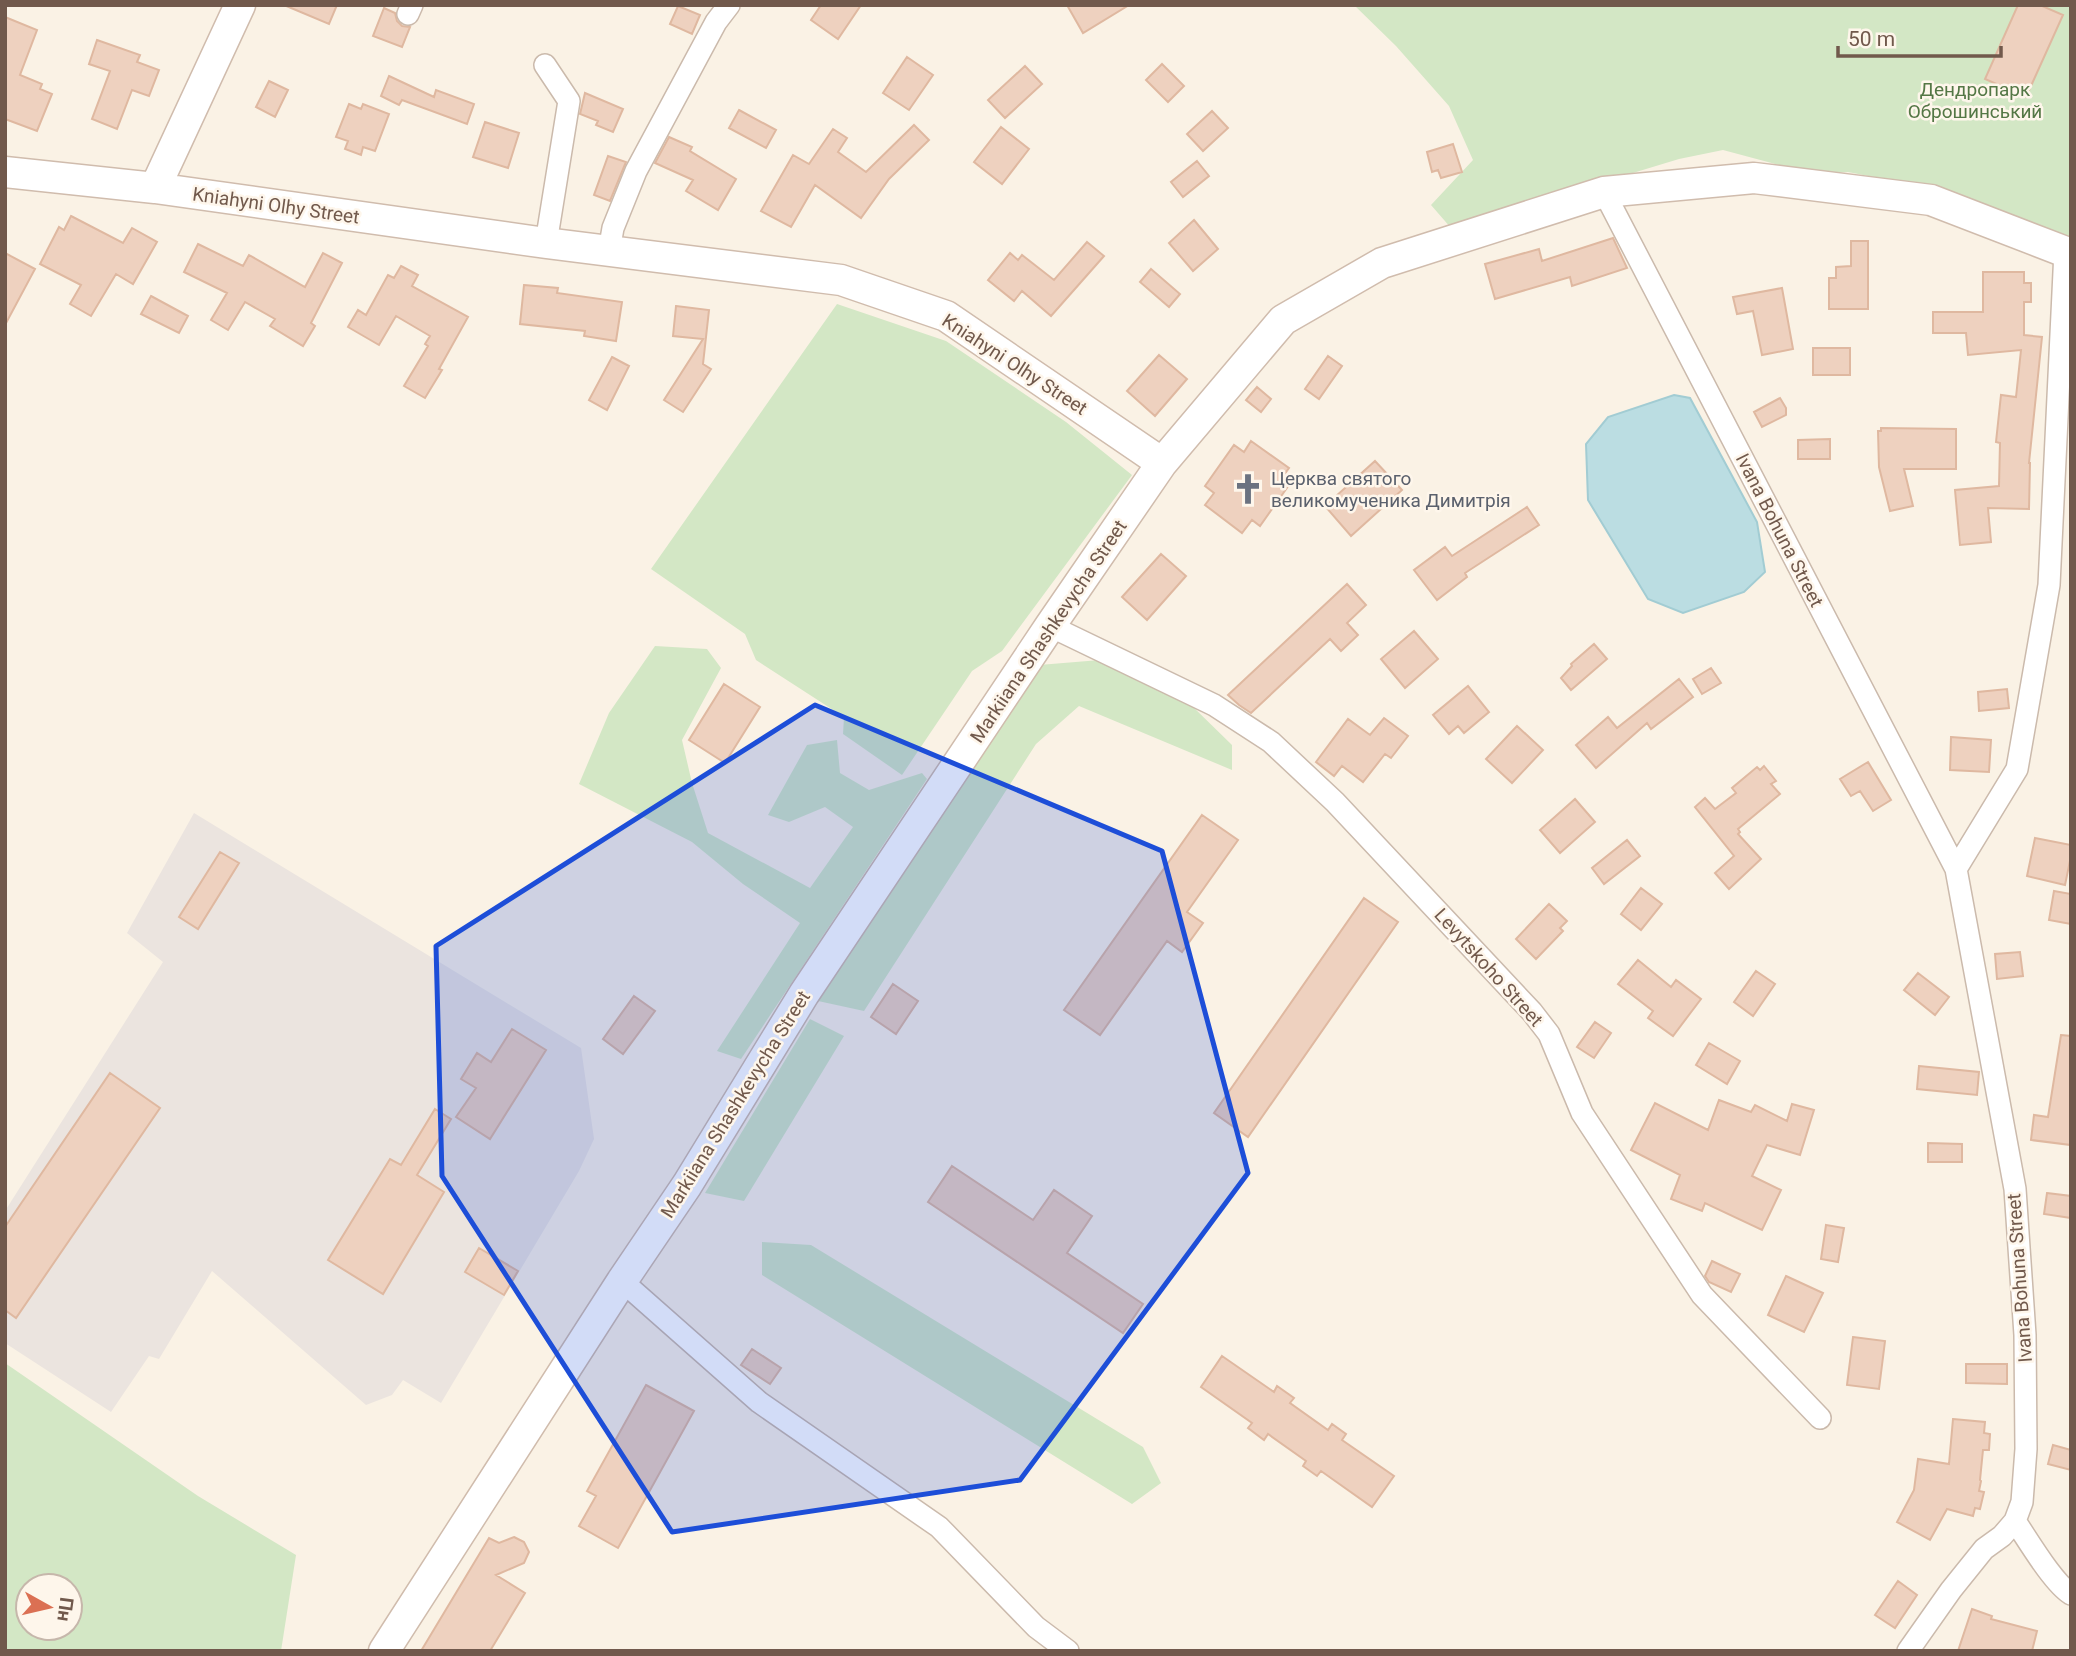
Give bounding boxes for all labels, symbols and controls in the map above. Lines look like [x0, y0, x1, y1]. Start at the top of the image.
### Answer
scale bar [1838, 14, 2001, 58]
text: 50 m [1848, 27, 1895, 51]
park label: Дендропарк Оброшинський [1908, 78, 2042, 123]
street label: Kniahyni Olhy Street [191, 182, 361, 229]
street label: Kniahyni Olhy Street [938, 309, 1092, 420]
street label: Ivana Bohuna Street [1731, 450, 1828, 611]
place label: Церква святого великомученика Димитрія [1271, 467, 1511, 512]
church icon: Церква святого великомученика Димитрія [1231, 472, 1265, 506]
street label: Markiiana Shashkevycha Street [965, 516, 1132, 747]
street label: Levytskoho Street [1430, 904, 1548, 1031]
street label: Markiiana Shashkevycha Street [656, 986, 815, 1222]
street label: Ivana Bohuna Street [2002, 1193, 2037, 1363]
north arrow [14, 1572, 84, 1642]
text: Пн [52, 1596, 78, 1623]

